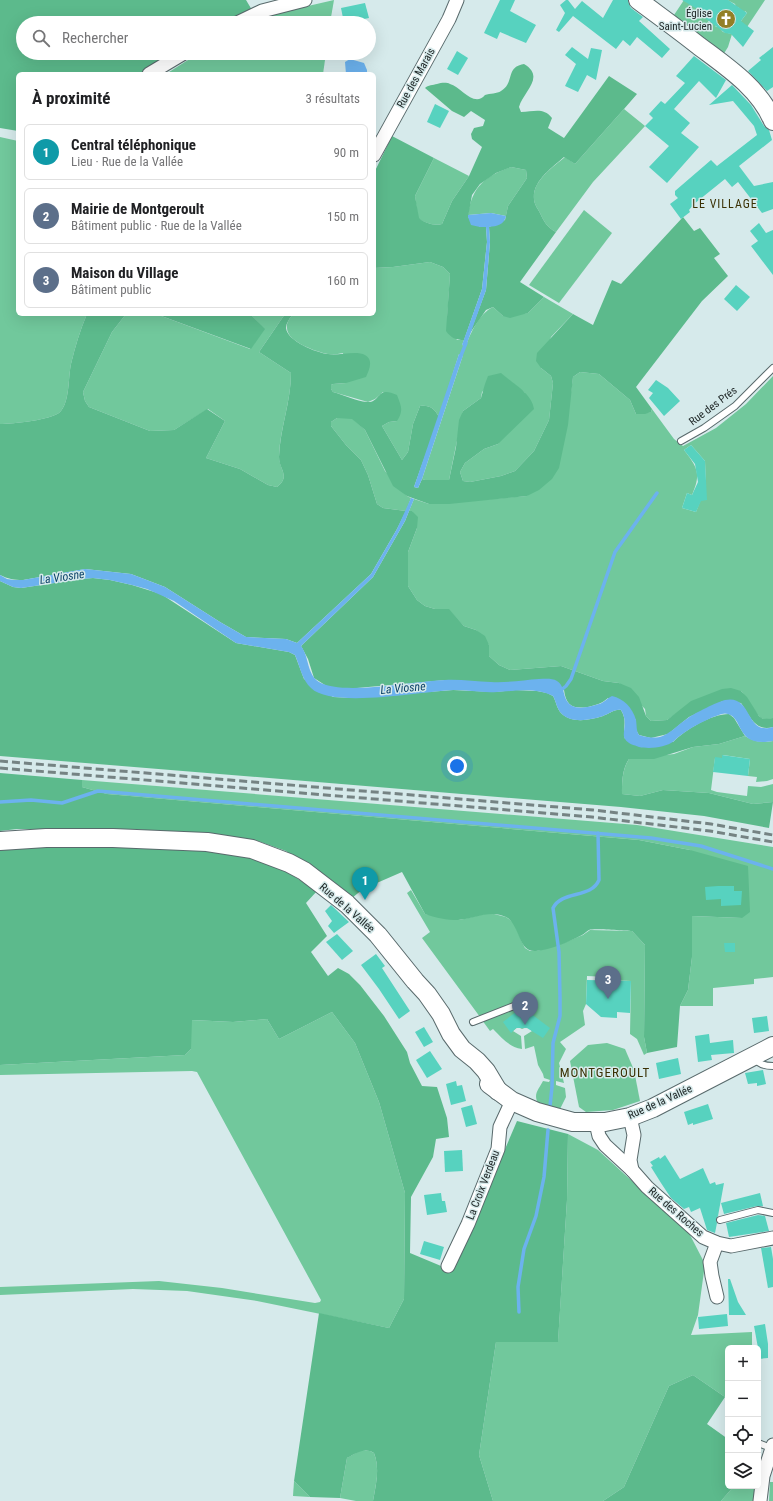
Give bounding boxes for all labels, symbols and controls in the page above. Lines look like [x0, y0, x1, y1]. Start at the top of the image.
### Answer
place label: Église Saint-Lucien [659, 7, 712, 33]
church icon: Église Saint-Lucien [715, 8, 737, 30]
search box [16, 16, 376, 60]
icon: search [30, 27, 52, 49]
text: Rechercher [62, 29, 128, 47]
street label: Rue des Marais [394, 46, 438, 110]
text: À proximité [32, 88, 110, 108]
text: 3 résultats [306, 91, 360, 106]
text: Central téléphonique [71, 136, 196, 154]
text: 1 [43, 145, 49, 160]
text: 90 m [333, 145, 359, 160]
text: Lieu · Rue de la Vallée [71, 154, 183, 169]
district label: LE VILLAGE [692, 197, 758, 211]
text: Mairie de Montgeroult [71, 200, 204, 218]
text: 2 [43, 209, 49, 224]
text: 150 m [327, 209, 359, 224]
text: Bâtiment public · Rue de la Vallée [71, 218, 242, 233]
text: Maison du Village [71, 264, 178, 282]
text: 3 [43, 273, 49, 288]
text: 160 m [327, 273, 359, 288]
text: Bâtiment public [71, 282, 151, 297]
street label: Rue des Prés [687, 384, 739, 428]
water label: La Viosne [39, 567, 86, 587]
water label: La Viosne [380, 679, 427, 697]
your location [447, 756, 467, 776]
pin: 1 [352, 867, 378, 900]
street label: Rue de la Vallée [317, 881, 377, 935]
pin: 3 [595, 966, 621, 999]
pin: 2 [512, 992, 538, 1025]
district label: MONTGEROULT [560, 1065, 650, 1080]
street label: Rue de la Vallée [626, 1082, 694, 1122]
street label: La Croix Verdeau [464, 1148, 502, 1222]
street label: Rue des Roches [646, 1184, 706, 1240]
map controls [725, 1345, 761, 1489]
button: + [725, 1345, 761, 1381]
button: − [725, 1381, 761, 1417]
button: locate [725, 1417, 761, 1453]
button: layers [725, 1453, 761, 1489]

